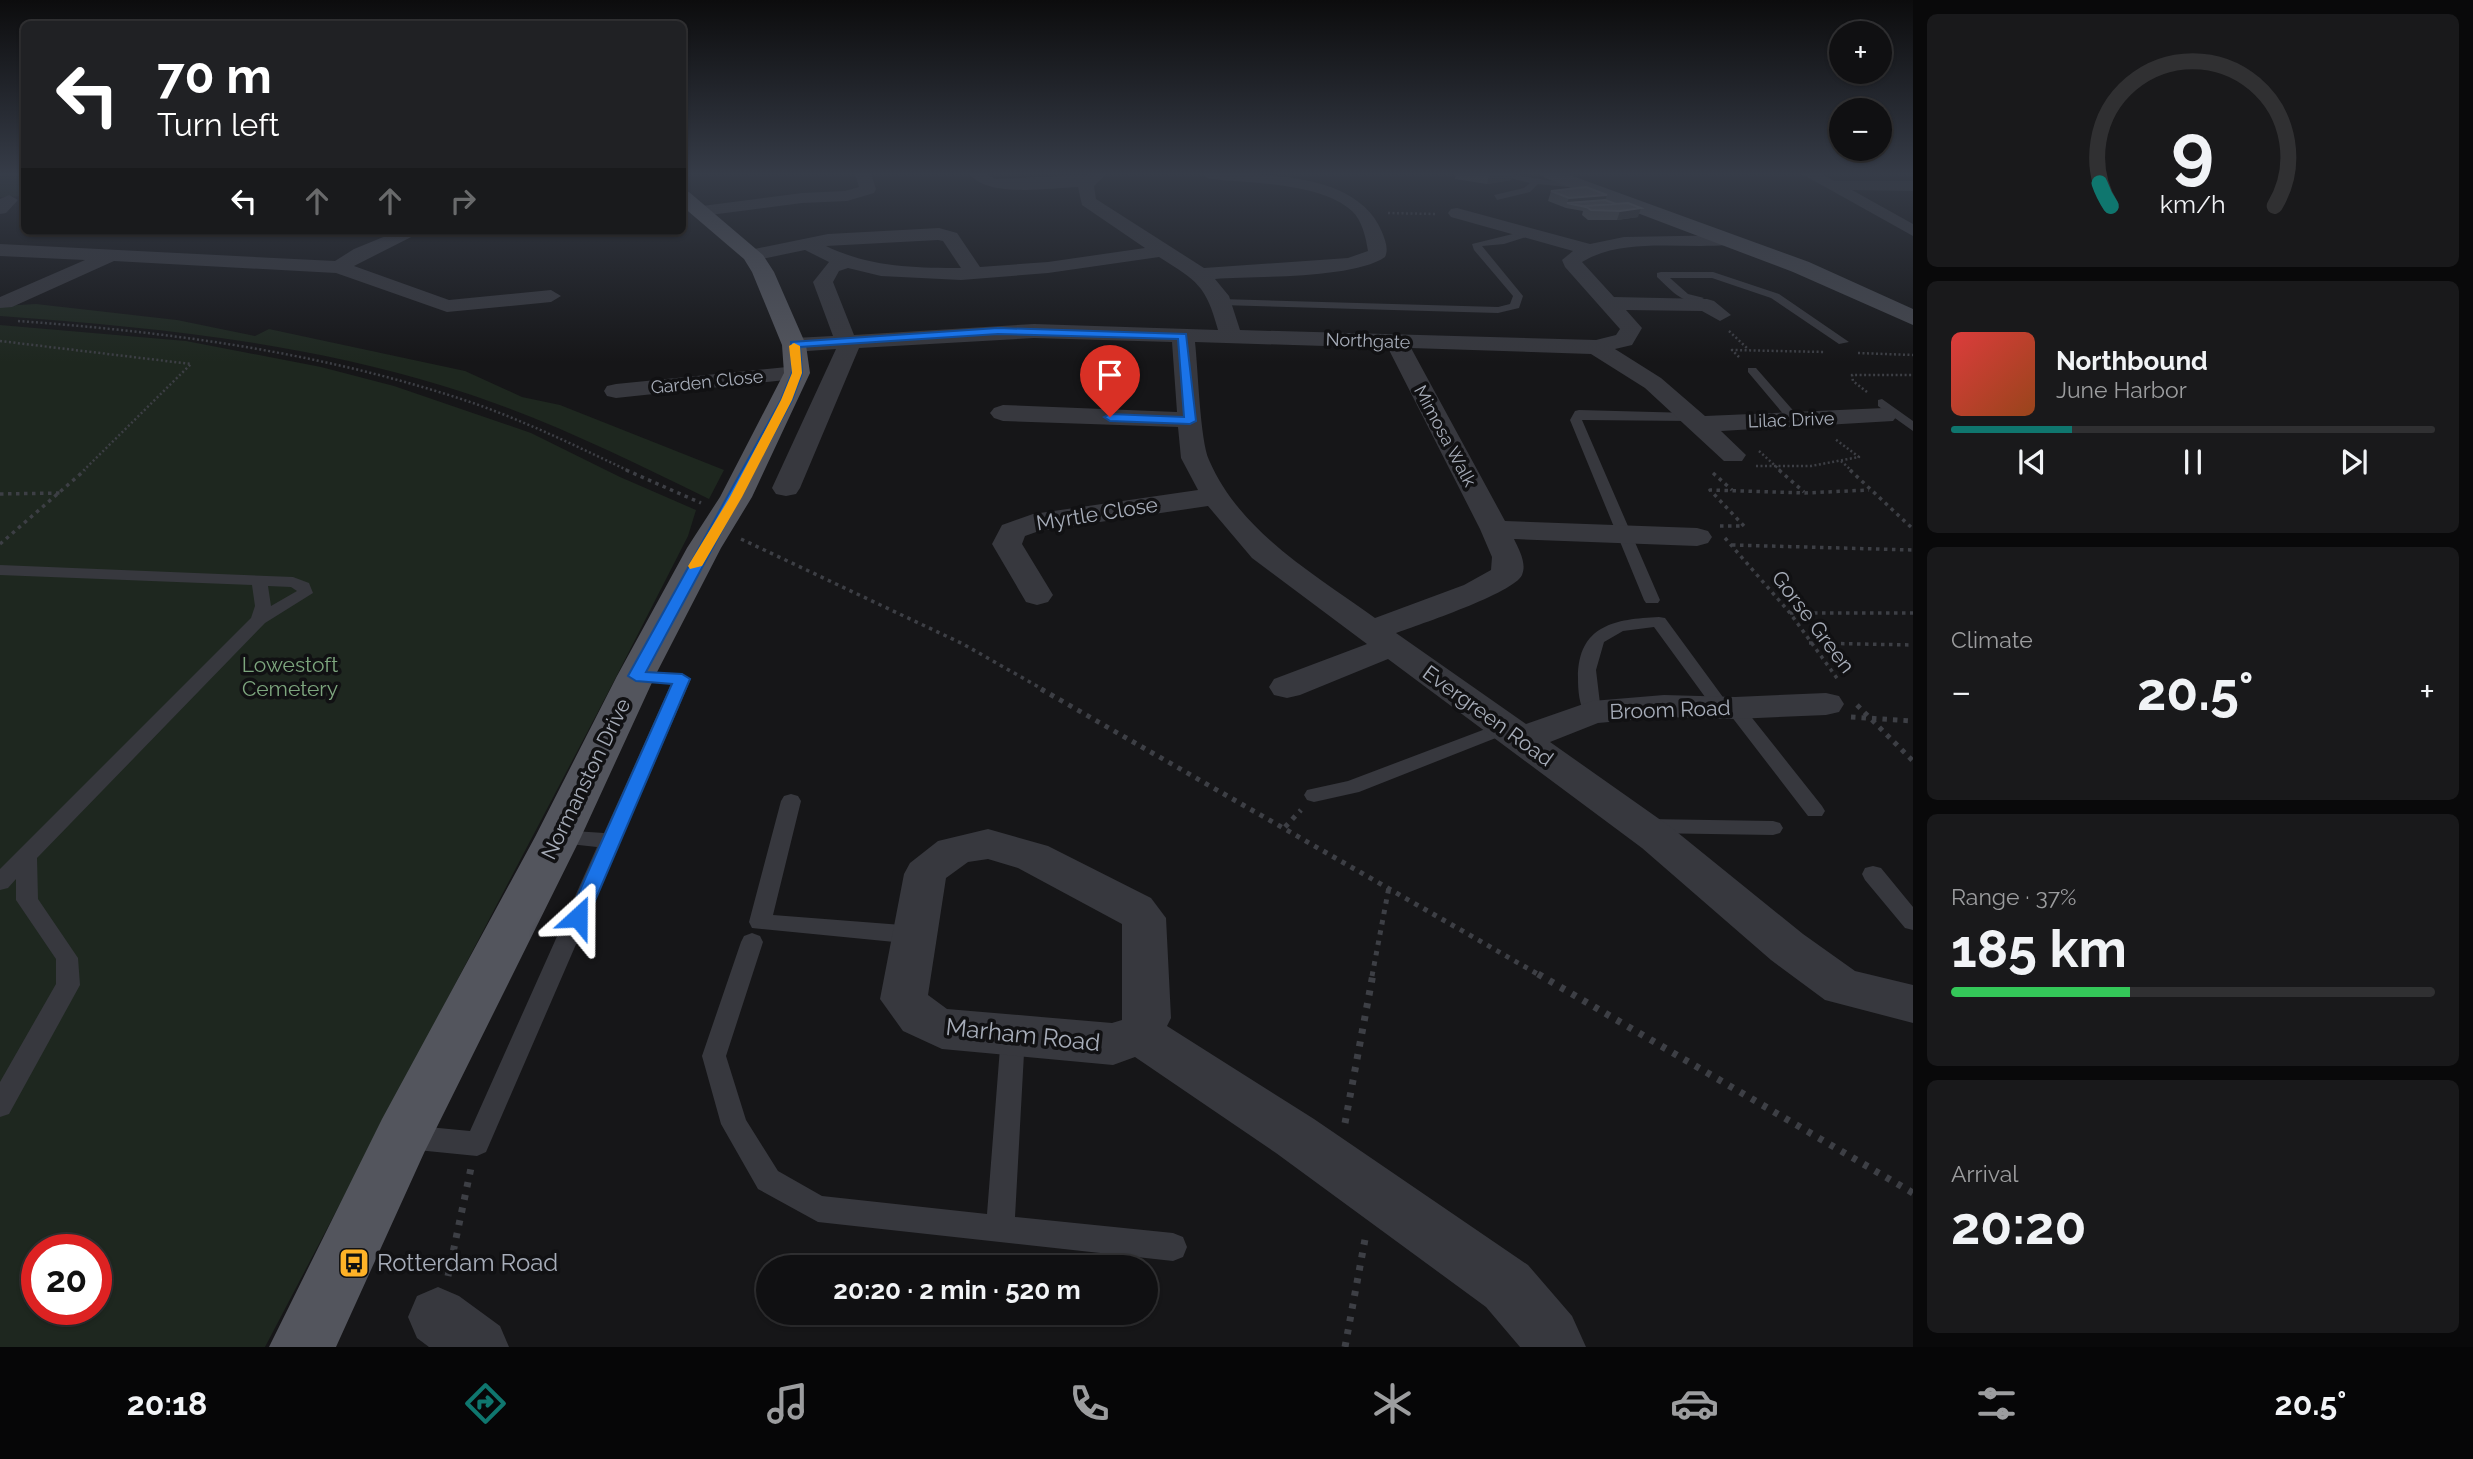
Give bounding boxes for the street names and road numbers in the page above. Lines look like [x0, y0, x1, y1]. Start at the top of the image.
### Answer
street label: Northgate [1325, 329, 1411, 352]
street label: Garden Close [650, 365, 765, 398]
street label: Mimosa Walk [1410, 382, 1481, 490]
street label: Lilac Drive [1747, 407, 1835, 432]
street label: Myrtle Close [1034, 492, 1159, 535]
street label: Gorse Green [1767, 566, 1860, 678]
street label: Evergreen Road [1418, 660, 1558, 771]
street label: Normanston Drive [536, 694, 635, 863]
street label: Broom Road [1609, 695, 1731, 724]
street label: Marham Road [944, 1012, 1102, 1057]

